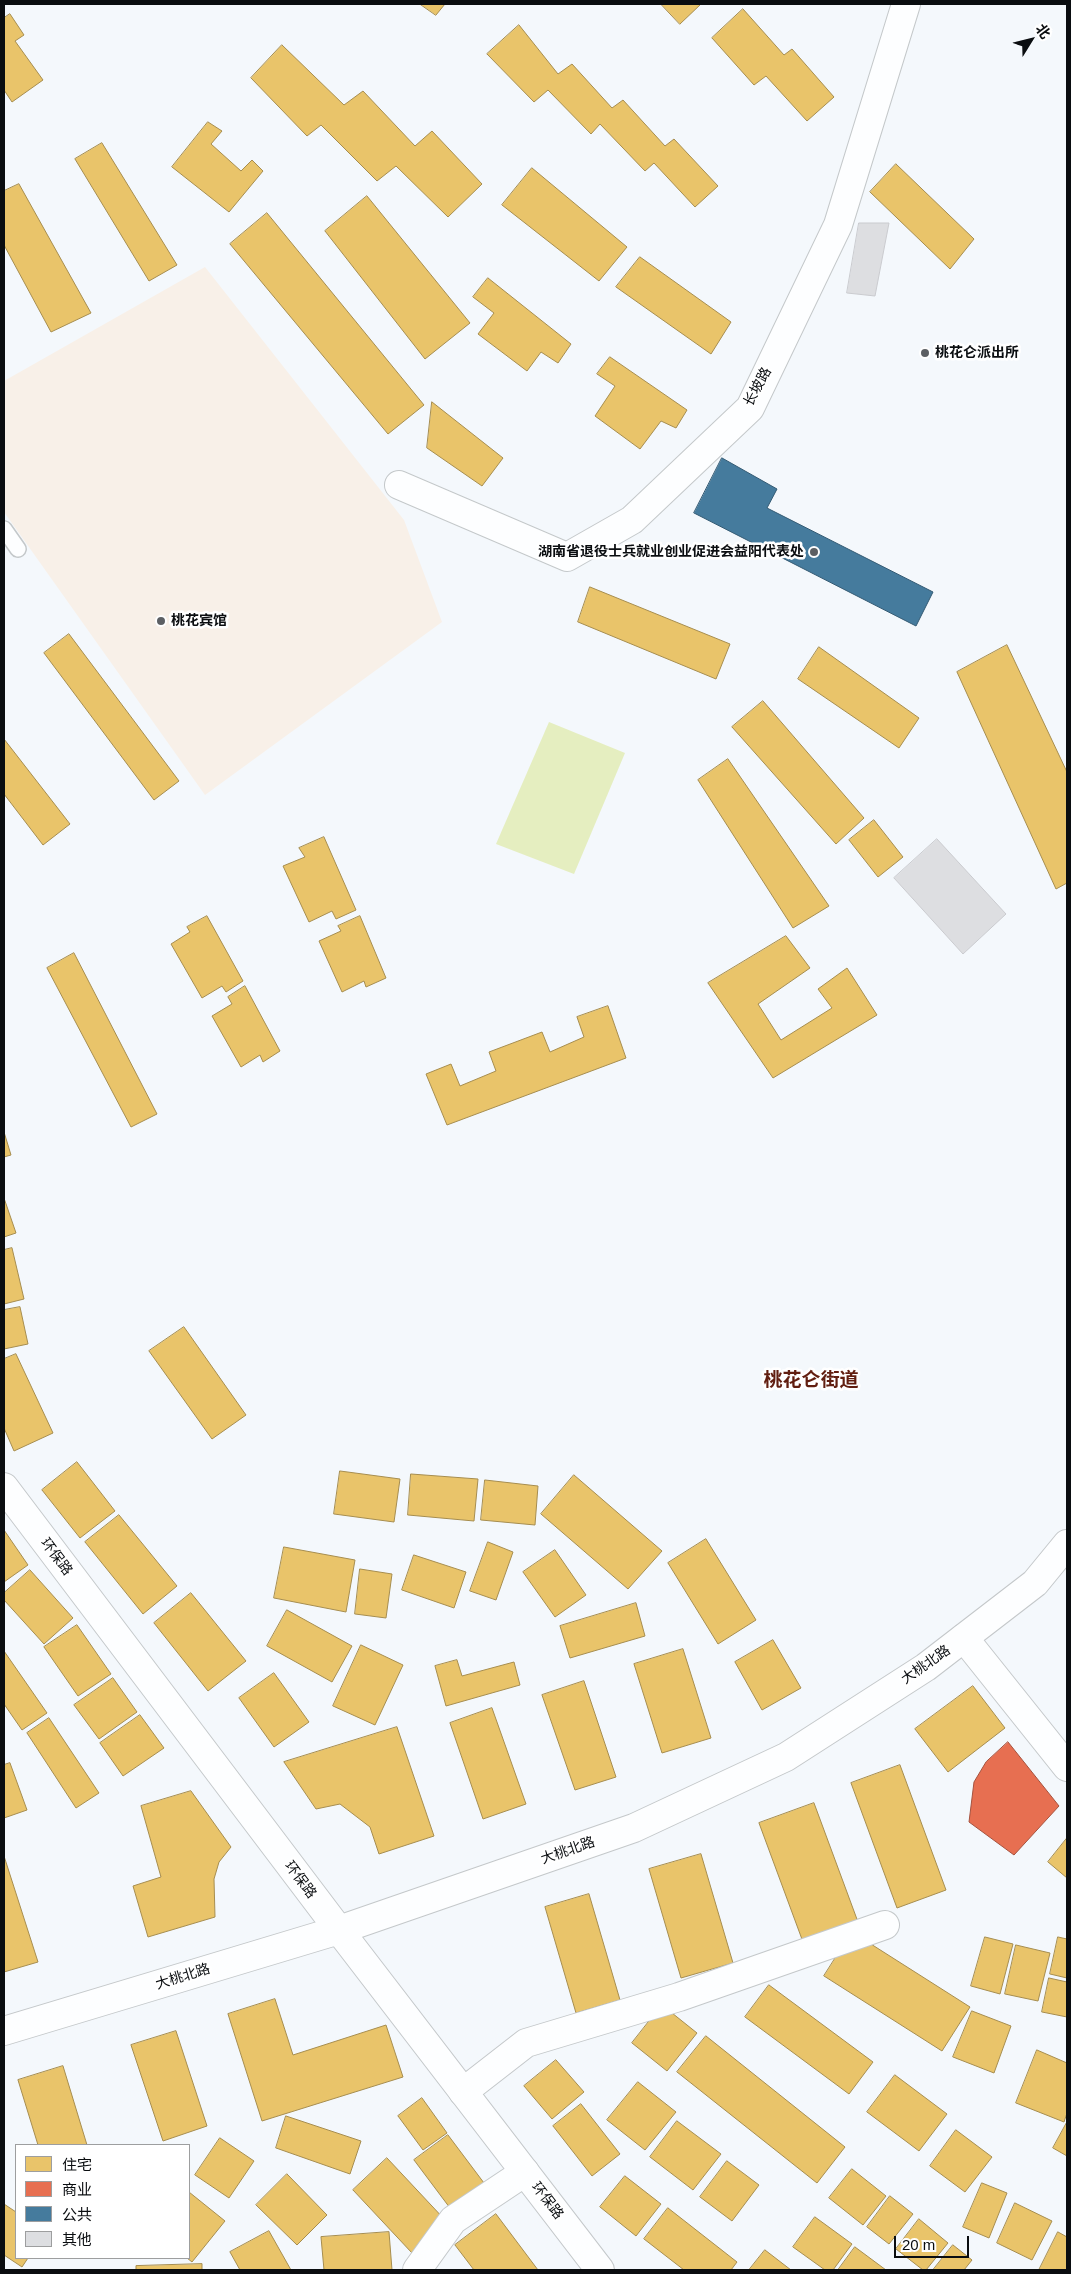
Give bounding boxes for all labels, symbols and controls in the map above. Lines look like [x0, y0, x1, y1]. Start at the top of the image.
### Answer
north arrow [1006, 15, 1056, 65]
text: 北 [1033, 21, 1054, 42]
place label: 桃花仑派出所 [935, 345, 1019, 361]
marker: 桃花仑派出所 [919, 347, 931, 359]
street label: 长坡路 [741, 365, 775, 409]
place label: 湖南省退役士兵就业创业促进会益阳代表处 [538, 544, 804, 560]
marker: 湖南省退役士兵就业创业促进会益阳代表处 [808, 546, 820, 558]
place label: 桃花宾馆 [171, 613, 227, 629]
marker: 桃花宾馆 [155, 615, 167, 627]
district label: 桃花仑街道 [764, 1370, 858, 1392]
street label: 环保路 [37, 1535, 75, 1579]
street label: 大桃北路 [898, 1642, 954, 1688]
street label: 大桃北路 [539, 1834, 597, 1868]
street label: 环保路 [281, 1858, 319, 1902]
street label: 大桃北路 [154, 1961, 212, 1993]
legend [15, 2144, 190, 2259]
text: 住宅 [62, 2156, 92, 2173]
street label: 环保路 [527, 2179, 567, 2223]
text: 商业 [62, 2181, 92, 2198]
text: 公共 [62, 2206, 92, 2223]
scale bar [896, 2226, 971, 2258]
text: 其他 [62, 2231, 92, 2248]
text: 20 m [902, 2236, 935, 2253]

